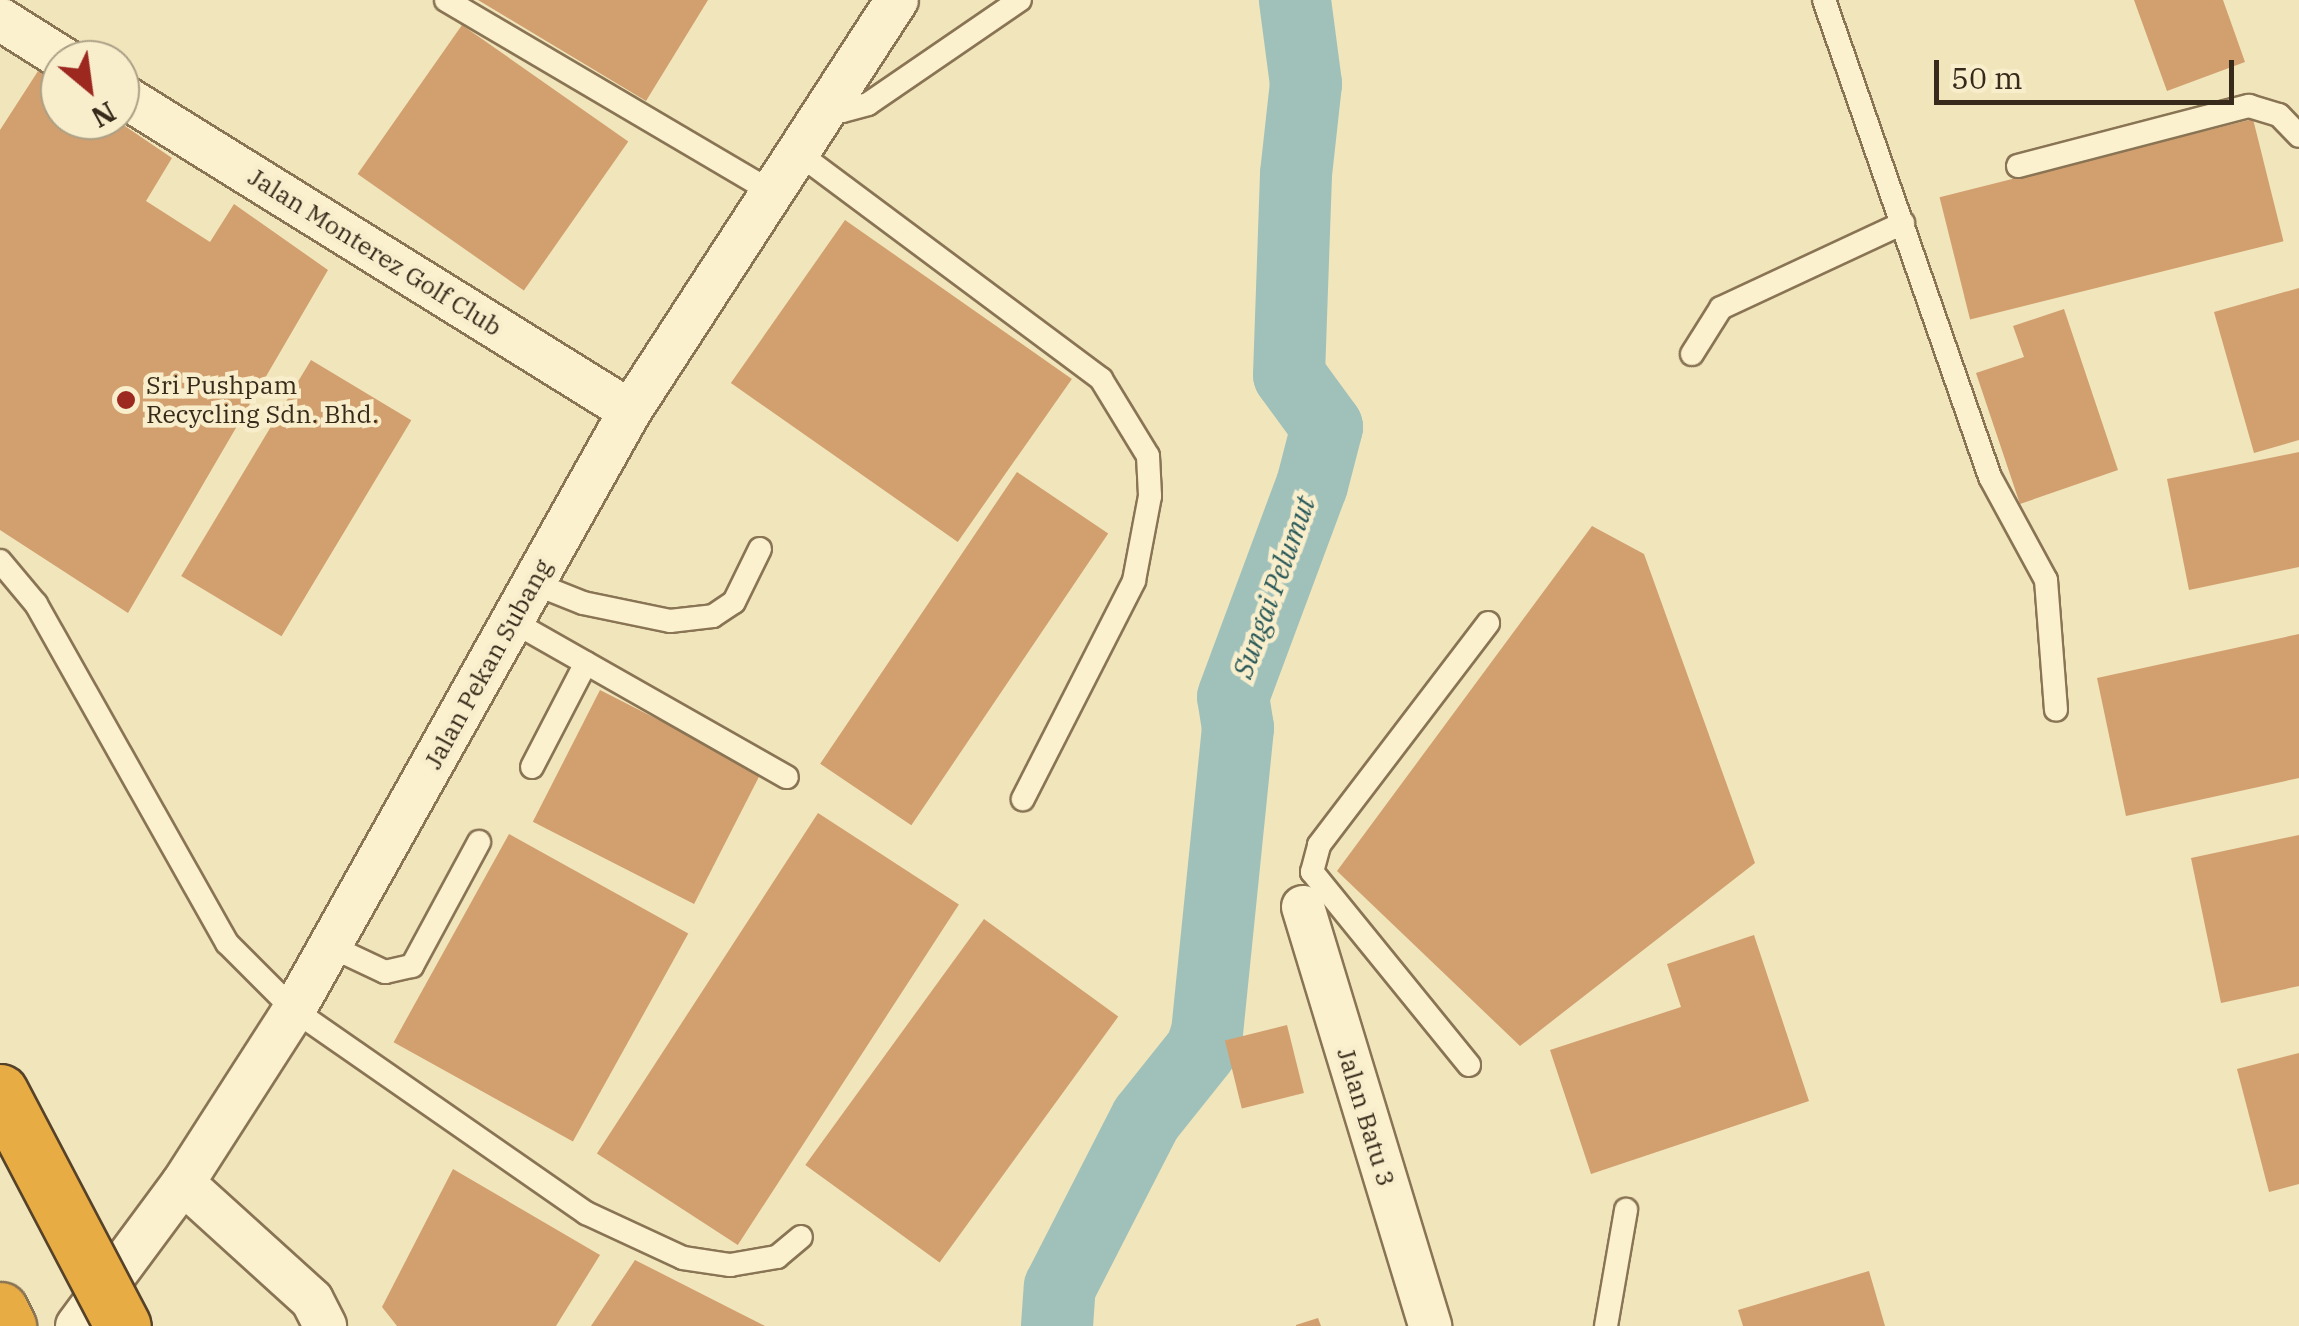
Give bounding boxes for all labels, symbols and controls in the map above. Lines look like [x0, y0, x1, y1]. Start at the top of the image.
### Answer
north arrow [40, 40, 140, 140]
scale bar [1939, 40, 2239, 102]
text: 50 m [1951, 58, 2023, 97]
text: N [85, 93, 122, 136]
street label: Jalan Monterez Golf Club [243, 162, 507, 342]
place label: Sri Pushpam Recycling Sdn. Bhd. [146, 371, 379, 430]
marker: Sri Pushpam Recycling Sdn. Bhd. [115, 389, 137, 411]
water label: Sungai Pelumut [1226, 491, 1322, 683]
street label: Jalan Pekan Subang [418, 554, 558, 774]
street label: Jalan Batu 3 [1331, 1044, 1401, 1190]

